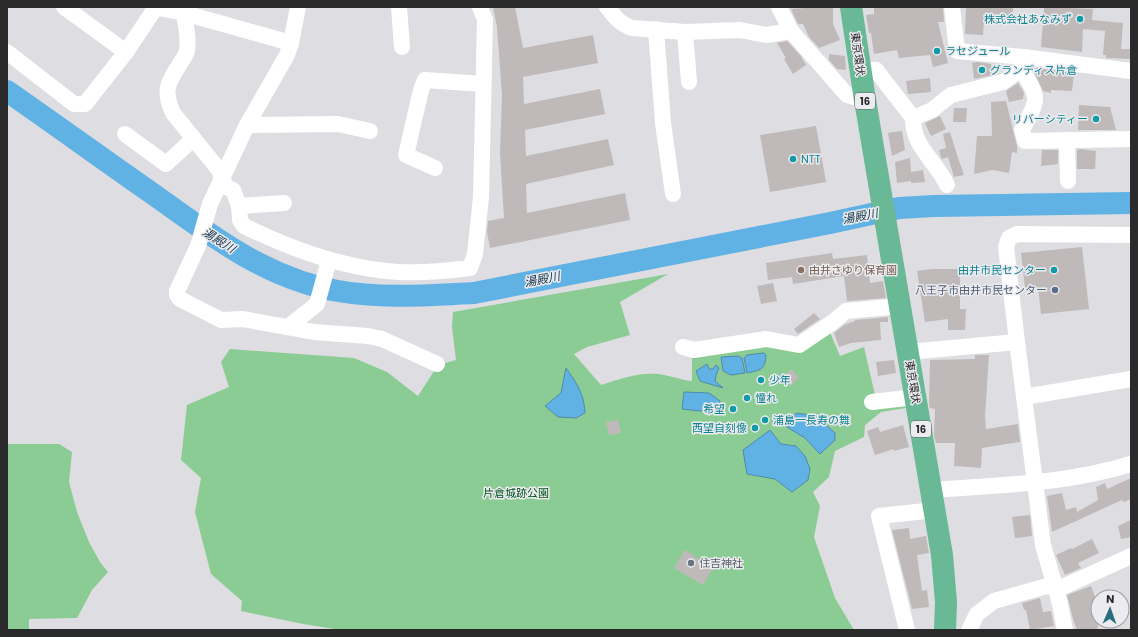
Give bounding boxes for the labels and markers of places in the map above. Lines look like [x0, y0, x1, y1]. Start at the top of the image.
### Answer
place label: 株式会社あなみず [984, 11, 1072, 27]
marker: 株式会社あなみず [1075, 14, 1085, 24]
place label: ラセジュール [945, 43, 1010, 59]
marker: ラセジュール [932, 46, 942, 56]
place label: グランディス片倉 [990, 62, 1077, 78]
marker: グランディス片倉 [977, 65, 987, 75]
place label: リバーシティー [1012, 111, 1088, 127]
marker: リバーシティー [1091, 114, 1101, 124]
place label: NTT [801, 151, 821, 167]
marker: NTT [788, 154, 798, 164]
place label: 由井さゆり保育園 [809, 262, 897, 278]
place label: 由井市民センター [958, 262, 1046, 278]
marker: 由井さゆり保育園 [796, 265, 806, 275]
marker: 由井市民センター [1049, 265, 1059, 275]
place label: 八王子市由井市民センター [915, 282, 1047, 298]
marker: 八王子市由井市民センター [1050, 285, 1060, 295]
place label: 少年 [769, 372, 791, 388]
marker: 少年 [756, 375, 766, 385]
place label: 憧れ [755, 390, 777, 406]
marker: 憧れ [742, 393, 752, 403]
place label: 希望 [703, 401, 725, 417]
marker: 希望 [728, 404, 738, 414]
place label: 浦島一長寿の舞 [773, 412, 850, 428]
marker: 浦島一長寿の舞 [760, 415, 770, 425]
place label: 西望自刻像 [692, 420, 747, 436]
marker: 西望自刻像 [750, 423, 760, 433]
place label: 住吉神社 [699, 555, 743, 571]
marker: 住吉神社 [686, 558, 696, 568]

